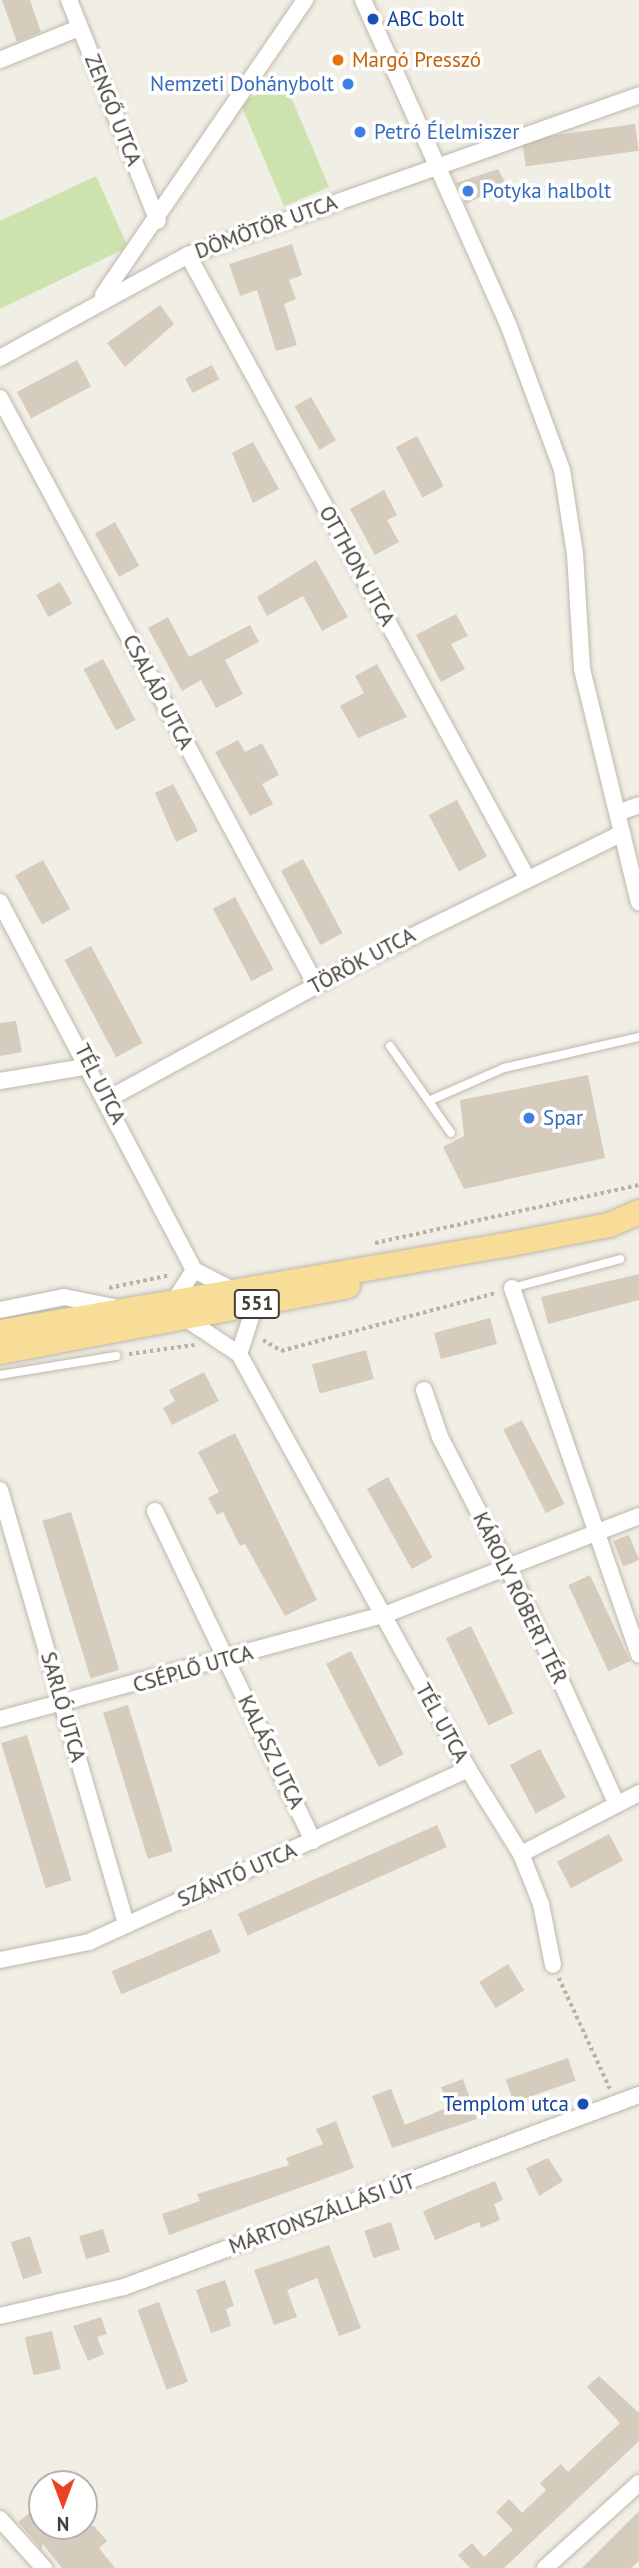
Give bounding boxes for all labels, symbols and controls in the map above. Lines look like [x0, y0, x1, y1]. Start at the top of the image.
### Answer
place label: ABC bolt [387, 6, 465, 32]
marker: ABC bolt [365, 11, 381, 27]
place label: Margó Presszó [352, 47, 481, 73]
street label: ZENGŐ UTCA [79, 51, 147, 169]
marker: Margó Presszó [330, 52, 346, 68]
place label: Nemzeti Dohánybolt [150, 71, 334, 97]
marker: Nemzeti Dohánybolt [340, 76, 356, 92]
place label: Petró Élelmiszer [374, 119, 519, 145]
marker: Petró Élelmiszer [352, 124, 368, 140]
place label: Potyka halbolt [482, 178, 611, 204]
marker: Potyka halbolt [460, 183, 476, 199]
street label: DÖMÖTÖR UTCA [192, 190, 340, 264]
street label: OTTHON UTCA [314, 502, 400, 630]
street label: CSALÁD UTCA [117, 630, 199, 754]
street label: TÖRÖK UTCA [304, 922, 420, 1000]
street label: TÉL UTCA [69, 1039, 131, 1129]
place label: Spar [543, 1105, 583, 1131]
marker: Spar [521, 1110, 537, 1126]
road number: 551 [232, 1288, 282, 1320]
street label: KÁROLY RÓBERT TÉR [467, 1507, 573, 1689]
street label: CSÉPLŐ UTCA [130, 1640, 256, 1698]
street label: SARLÓ UTCA [35, 1649, 91, 1765]
street label: TÉL UTCA [410, 1679, 474, 1767]
street label: KALÁSZ UTCA [233, 1691, 309, 1813]
street label: SZÁNTÓ UTCA [174, 1838, 300, 1912]
place label: Templom utca [443, 2091, 569, 2117]
marker: Templom utca [575, 2096, 591, 2112]
street label: MÁRTONSZÁLLÁSI ÚT [226, 2169, 418, 2259]
north arrow [28, 2470, 98, 2540]
text: N [57, 2512, 69, 2536]

